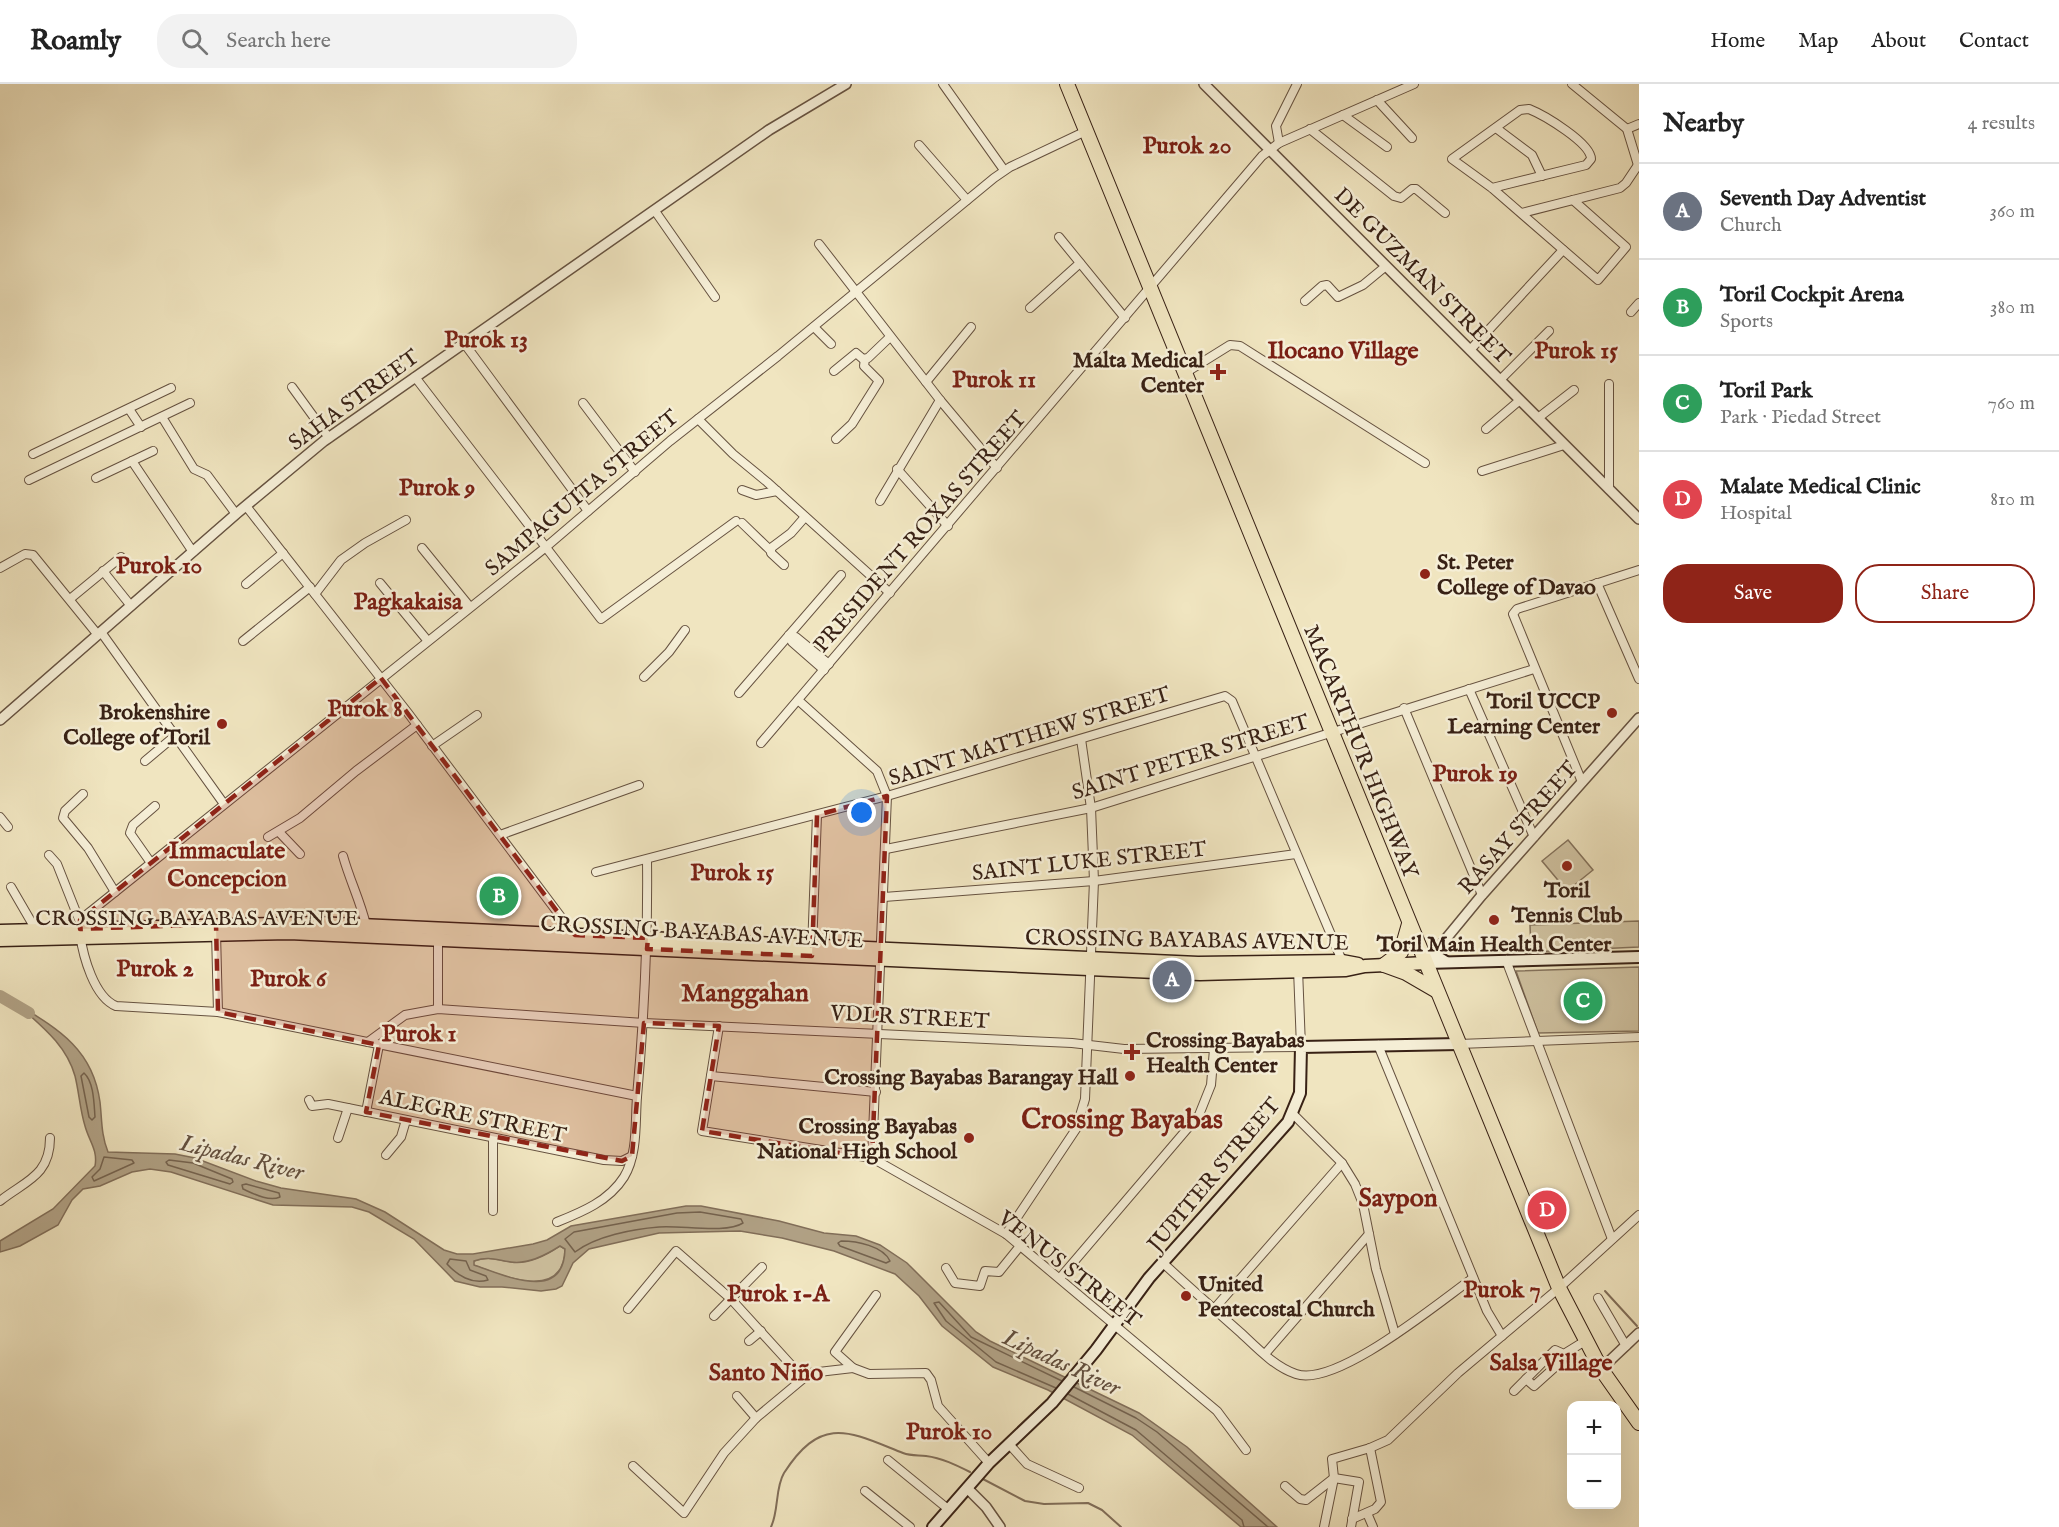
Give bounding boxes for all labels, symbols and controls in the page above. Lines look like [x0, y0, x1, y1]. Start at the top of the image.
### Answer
search box [157, 14, 577, 68]
text: Roamly [30, 24, 121, 59]
icon: search [178, 25, 211, 58]
text: Search here [226, 27, 331, 55]
text: Home [1710, 28, 1765, 55]
text: Map [1798, 28, 1838, 55]
text: About [1871, 28, 1926, 55]
text: Contact [1959, 28, 2029, 55]
text: Nearby [1663, 107, 1744, 140]
text: 4 results [1968, 111, 2035, 136]
district label: Purok 20 [1142, 131, 1232, 162]
street label: DE GUZMAN STREET [1327, 182, 1516, 371]
text: Seventh Day Adventist [1720, 185, 1926, 213]
text: A [1676, 199, 1689, 224]
text: 360 m [1989, 199, 2035, 224]
text: Church [1720, 213, 1782, 238]
text: Toril Cockpit Arena [1720, 281, 1904, 309]
text: B [1676, 295, 1689, 320]
text: 380 m [1990, 295, 2035, 320]
text: Sports [1720, 309, 1773, 334]
district label: Purok 13 [444, 325, 528, 356]
district label: Ilocano Village [1268, 336, 1419, 367]
district label: Purok 15 [1534, 336, 1618, 367]
street label: SAHA STREET [283, 344, 425, 458]
place label: Malta Medical Center [1073, 347, 1205, 400]
marker: Malta Medical Center [1209, 363, 1227, 381]
district label: Purok 11 [952, 365, 1036, 396]
text: Toril Park [1720, 377, 1813, 405]
text: C [1675, 391, 1690, 416]
text: 760 m [1988, 391, 2035, 416]
street label: SAMPAGUITA STREET [480, 404, 685, 583]
text: Park · Piedad Street [1720, 405, 1881, 430]
street label: PRESIDENT ROXAS STREET [808, 406, 1033, 659]
district label: Purok 9 [399, 473, 475, 504]
text: Malate Medical Clinic [1720, 473, 1921, 501]
text: D [1674, 487, 1691, 512]
text: 810 m [1990, 487, 2035, 512]
text: Hospital [1720, 501, 1792, 526]
place label: St. Peter College of Davao [1437, 549, 1596, 602]
district label: Purok 10 [116, 551, 202, 582]
button: Save [1663, 564, 1843, 623]
button: Share [1855, 564, 2035, 623]
marker: St. Peter College of Davao [1418, 567, 1432, 581]
district label: Pagkakaisa [354, 587, 463, 618]
street label: MACARTHUR HIGHWAY [1296, 621, 1424, 884]
street label: SAINT MATTHEW STREET [885, 681, 1174, 793]
place label: Toril UCCP Learning Center [1447, 688, 1601, 741]
district label: Purok 8 [327, 694, 403, 725]
place label: Brokenshire College of Toril [63, 699, 211, 752]
marker: Toril UCCP Learning Center [1605, 706, 1619, 720]
street label: SAINT PETER STREET [1069, 708, 1313, 807]
marker: Brokenshire College of Toril [215, 717, 229, 731]
street label: RASAY STREET [1453, 756, 1584, 901]
district label: Purok 19 [1432, 759, 1518, 790]
your location [847, 798, 876, 827]
district label: Immaculate Concepcion [167, 836, 287, 895]
street label: SAINT LUKE STREET [971, 836, 1208, 888]
district label: Purok 15 [690, 858, 774, 889]
marker: Toril Tennis Club [1560, 859, 1574, 873]
pin: B [480, 874, 518, 918]
place label: Toril Tennis Club [1511, 877, 1623, 930]
street label: CROSSING BAYABAS AVENUE [35, 905, 359, 933]
street label: CROSSING BAYABAS AVENUE [540, 911, 864, 955]
marker: Toril Main Health Center [1487, 913, 1501, 927]
street label: CROSSING BAYABAS AVENUE [1025, 924, 1349, 958]
place label: Toril Main Health Center [1376, 931, 1612, 959]
district label: Purok 2 [116, 954, 194, 985]
pin: A [1152, 958, 1192, 1002]
district label: Purok 6 [250, 964, 327, 995]
district label: Manggahan [681, 977, 809, 1010]
pin: C [1564, 978, 1602, 1024]
street label: VDLR STREET [829, 1000, 990, 1036]
district label: Purok 1 [382, 1019, 457, 1050]
place label: Crossing Bayabas Health Center [1146, 1027, 1305, 1080]
marker: Crossing Bayabas Health Center [1123, 1043, 1141, 1061]
place label: Crossing Bayabas Barangay Hall [824, 1064, 1119, 1092]
marker: Crossing Bayabas Barangay Hall [1123, 1069, 1137, 1083]
street label: ALEGRE STREET [376, 1083, 569, 1150]
street label: JUPITER STREET [1140, 1092, 1287, 1260]
district label: Crossing Bayabas [1021, 1103, 1223, 1138]
place label: Crossing Bayabas National High School [756, 1113, 958, 1166]
water label: Lipadas River [176, 1128, 309, 1189]
marker: Crossing Bayabas National High School [962, 1131, 976, 1145]
district label: Saypon [1359, 1182, 1438, 1215]
pin: D [1528, 1188, 1566, 1232]
street label: VENUS STREET [991, 1204, 1146, 1334]
place label: United Pentecostal Church [1197, 1271, 1375, 1324]
district label: Purok 7 [1463, 1275, 1541, 1306]
district label: Purok 1-A [727, 1279, 831, 1310]
marker: United Pentecostal Church [1179, 1289, 1193, 1303]
water label: Lipadas River [997, 1322, 1127, 1405]
district label: Salsa Village [1490, 1348, 1612, 1379]
district label: Santo Niño [709, 1358, 823, 1389]
map controls [1567, 1401, 1621, 1509]
button: + [1567, 1401, 1621, 1455]
district label: Purok 10 [906, 1417, 992, 1448]
button: − [1567, 1455, 1621, 1509]

